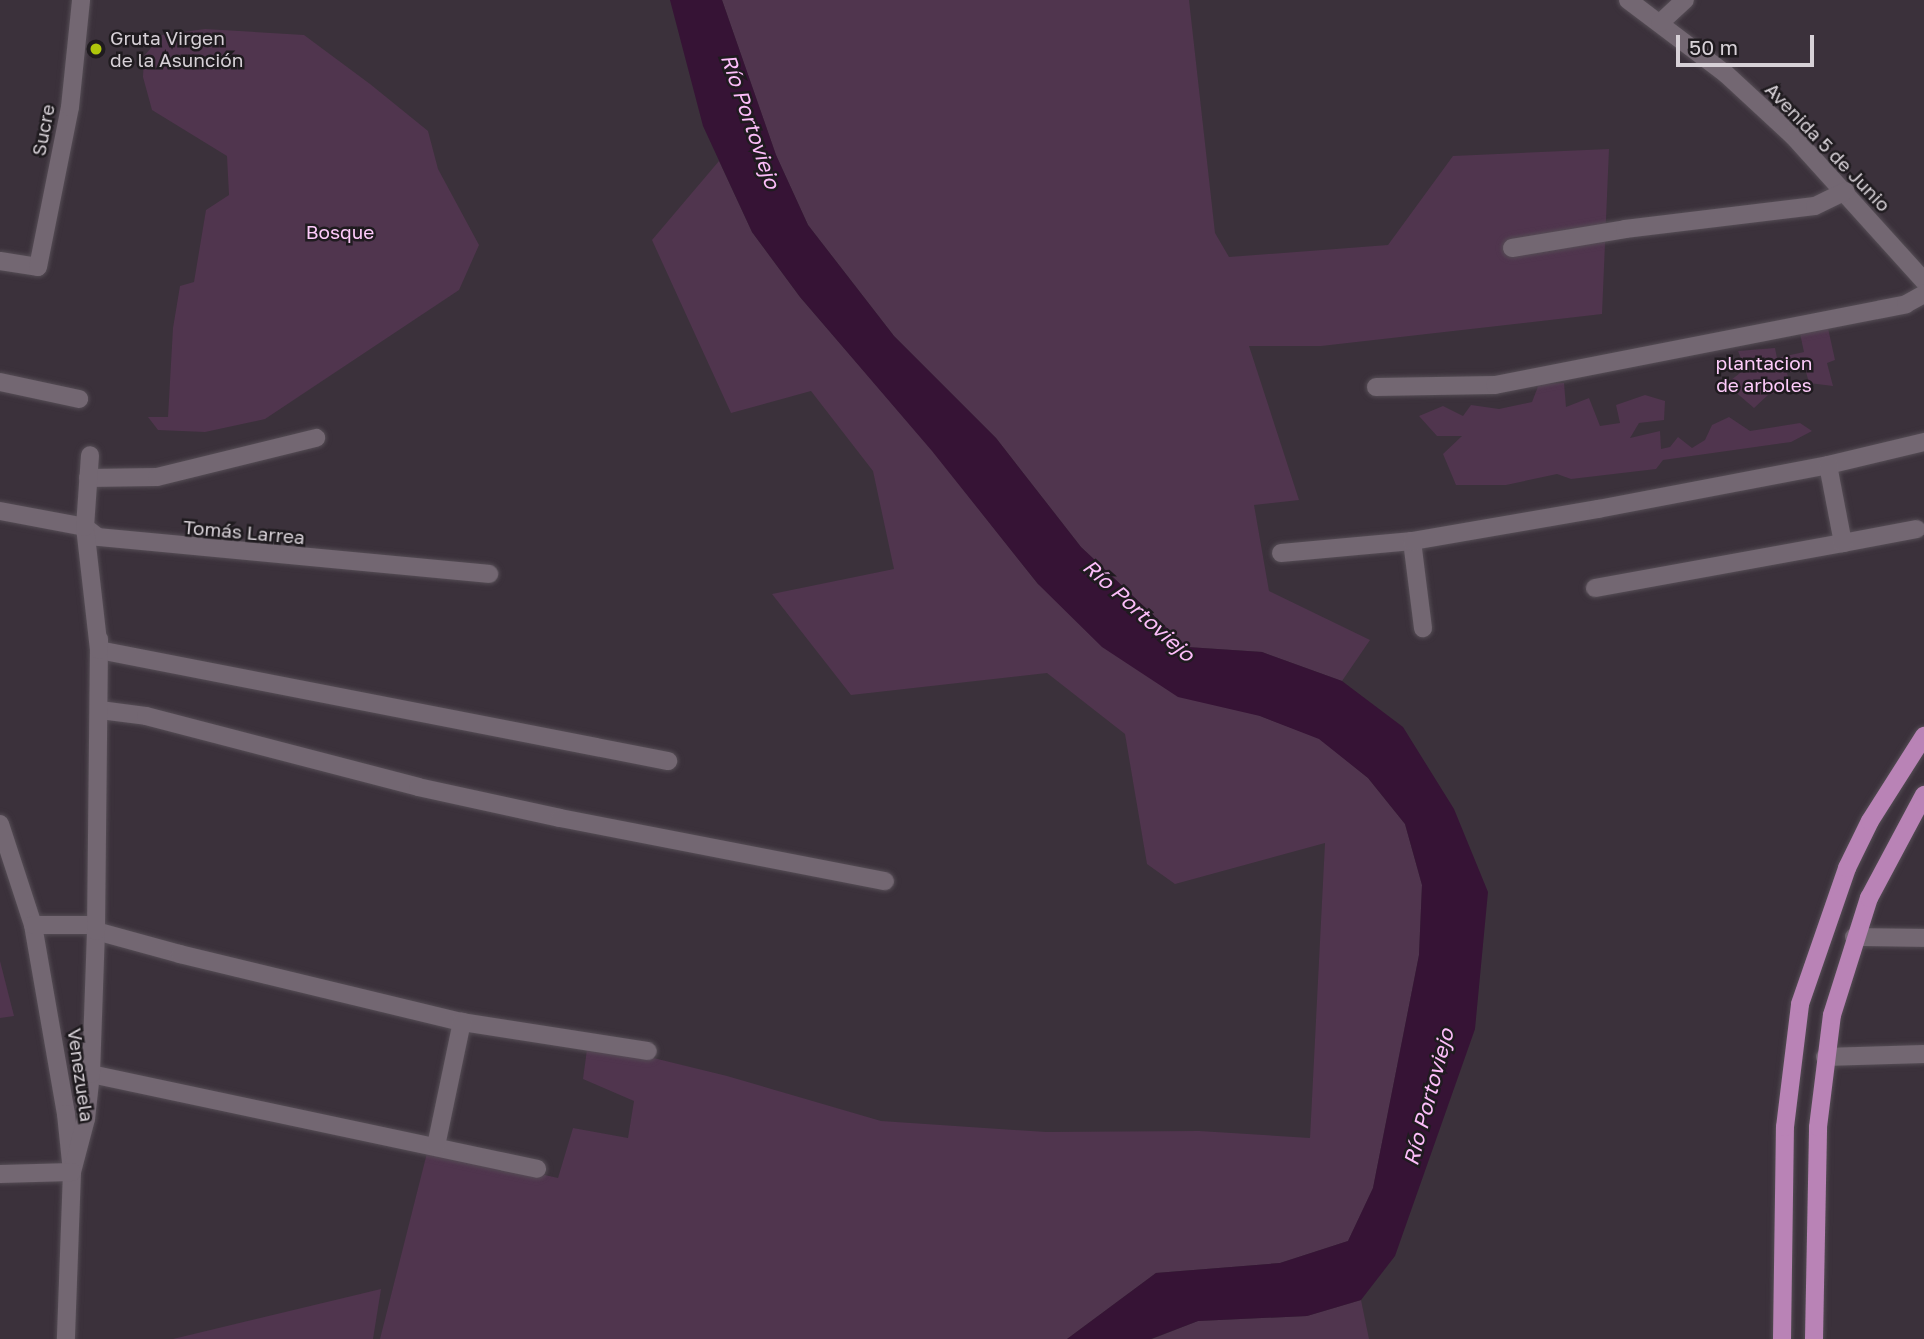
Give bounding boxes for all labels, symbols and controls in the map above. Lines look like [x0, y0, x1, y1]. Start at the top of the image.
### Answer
scale bar [1679, 21, 1817, 65]
place label: Gruta Virgen de la Asunción [110, 27, 243, 71]
text: 50 m [1689, 34, 1738, 60]
marker: Gruta Virgen de la Asunción [88, 41, 104, 57]
water label: Río Portoviejo [716, 50, 786, 192]
street label: Avenida 5 de Junio [1761, 78, 1895, 216]
street label: Sucre [27, 102, 59, 158]
park label: Bosque [306, 221, 374, 243]
park label: plantacion de arboles [1716, 352, 1812, 396]
street label: Tomás Larrea [182, 515, 306, 549]
water label: Río Portoviejo [1078, 553, 1200, 667]
water label: Río Portoviejo [1398, 1026, 1458, 1168]
street label: Venezuela [63, 1027, 99, 1123]

